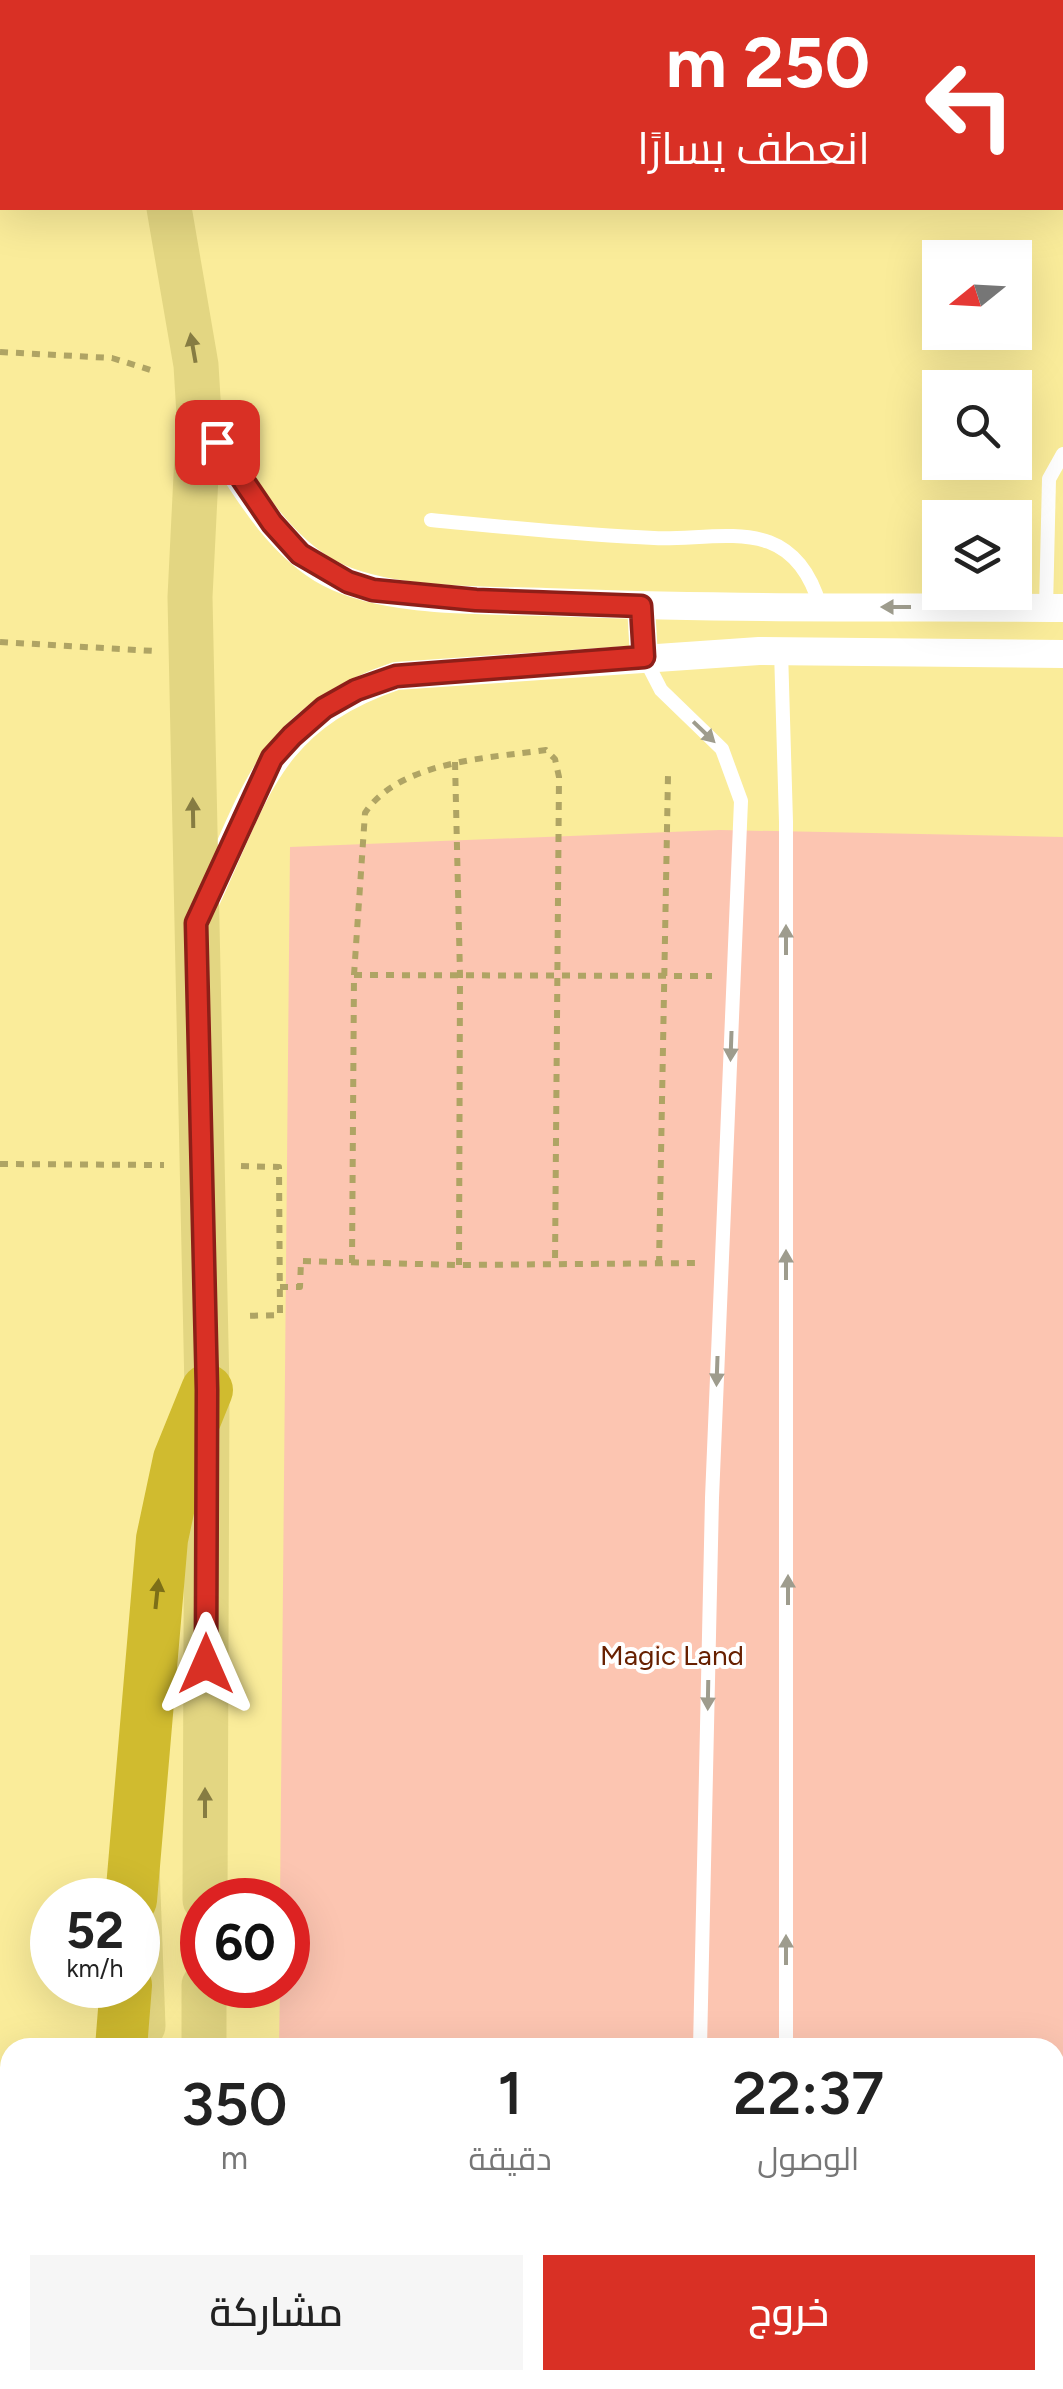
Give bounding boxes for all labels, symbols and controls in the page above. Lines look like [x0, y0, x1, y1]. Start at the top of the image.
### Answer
text: 250 m [666, 20, 870, 105]
icon: left [905, 40, 1035, 170]
text: انعطف يسارًا [637, 121, 870, 175]
north arrow [922, 240, 1032, 350]
map controls [922, 240, 1032, 610]
one-way arrow [185, 332, 200, 363]
button: search [922, 370, 1032, 480]
pin [175, 400, 260, 485]
icon: arrive [190, 415, 245, 470]
button: layers [922, 500, 1032, 610]
one-way arrow [879, 598, 911, 614]
one-way arrow [692, 720, 716, 743]
one-way arrow [184, 796, 200, 828]
one-way arrow [778, 924, 794, 956]
one-way arrow [722, 1030, 738, 1062]
one-way arrow [778, 1249, 794, 1281]
one-way arrow [709, 1355, 725, 1387]
one-way arrow [780, 1574, 796, 1606]
one-way arrow [149, 1577, 165, 1609]
position arrow [154, 1612, 258, 1716]
park label: Magic Land [600, 1638, 744, 1672]
one-way arrow [699, 1680, 715, 1712]
one-way arrow [197, 1786, 213, 1818]
speed limit sign: 60 [180, 1878, 310, 2008]
text: 52 [66, 1900, 124, 1961]
one-way arrow [778, 1934, 794, 1966]
text: km/h [66, 1953, 124, 1983]
text: 1 [497, 2057, 523, 2129]
text: 22:37 [733, 2057, 884, 2129]
text: 350 [181, 2068, 287, 2140]
text: m [221, 2139, 248, 2177]
text: دقيقة [468, 2140, 552, 2178]
text: الوصول [757, 2140, 859, 2178]
button: مشاركة [30, 2255, 523, 2370]
button: خروج [543, 2255, 1035, 2370]

